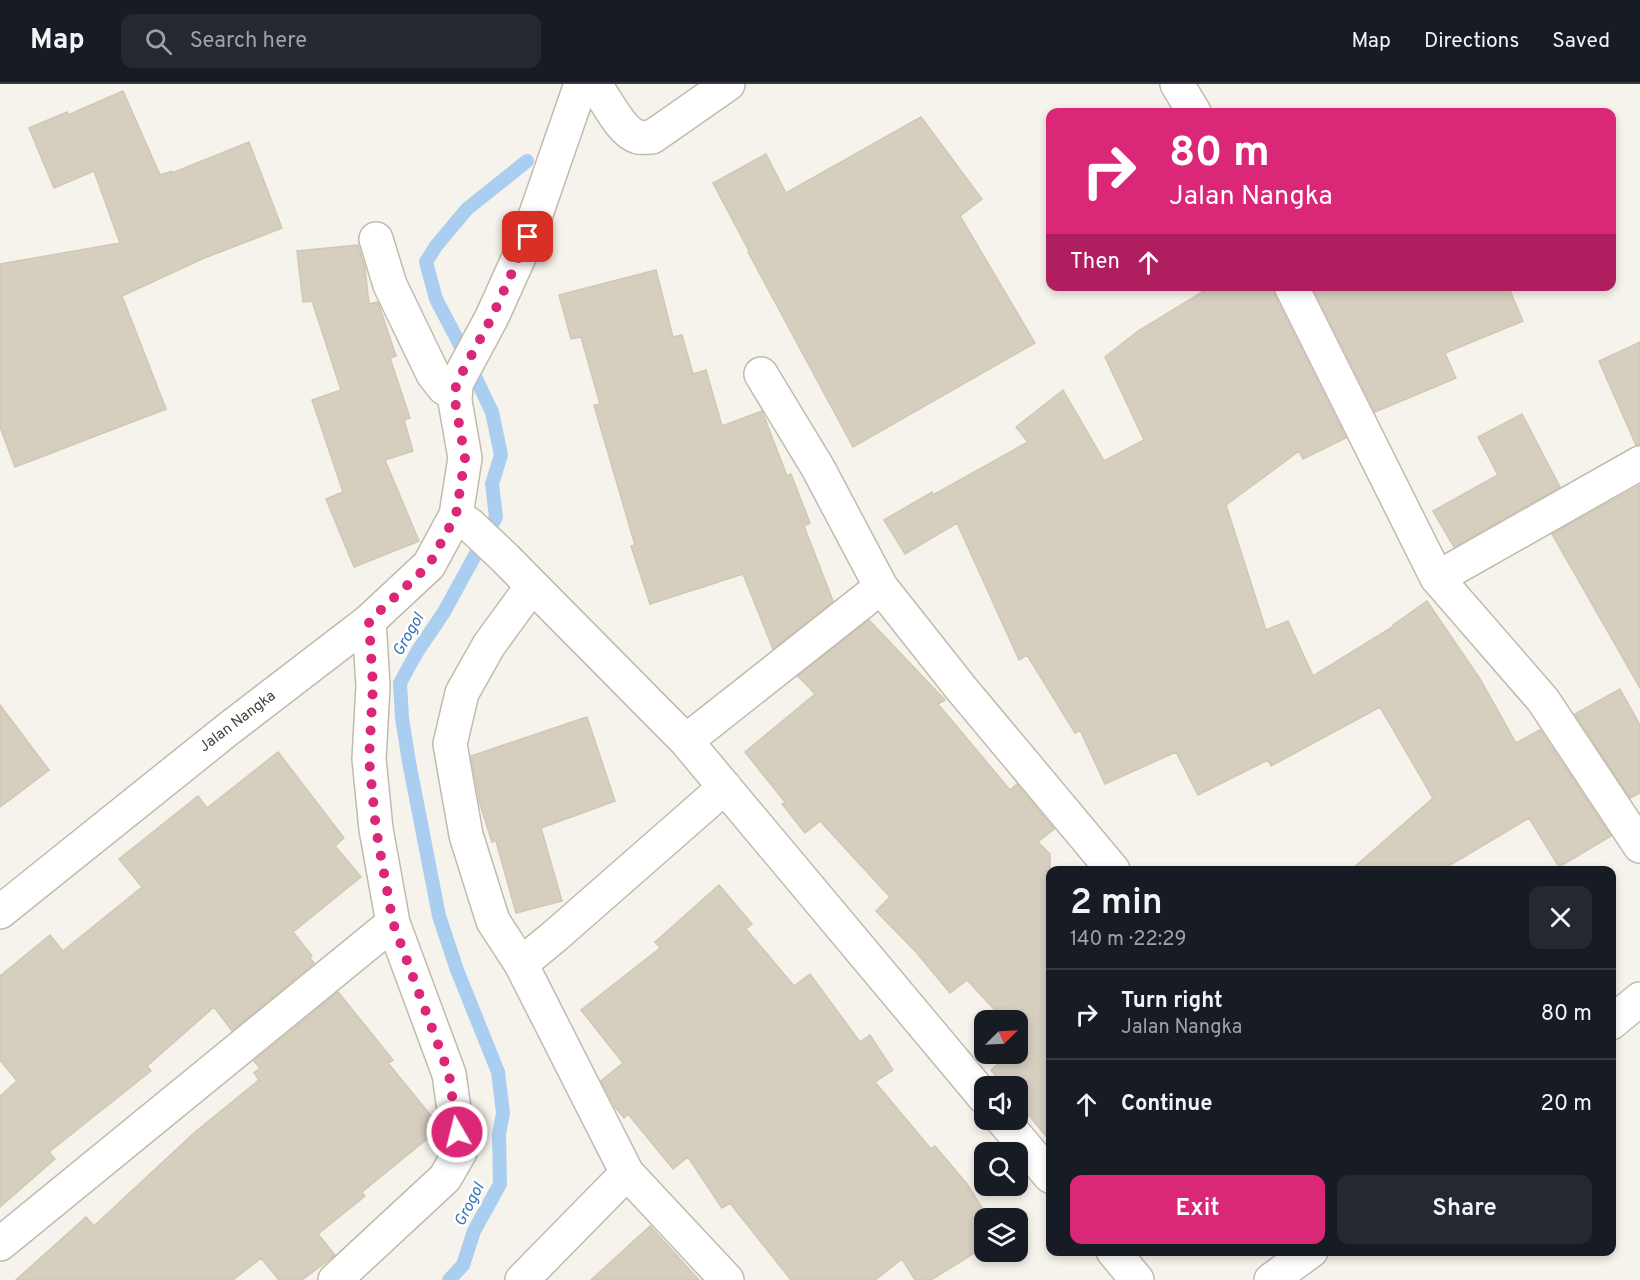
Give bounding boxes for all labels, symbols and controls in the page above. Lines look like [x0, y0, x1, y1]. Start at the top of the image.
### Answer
search box [121, 14, 541, 68]
text: Map [30, 23, 85, 59]
icon: search [142, 25, 175, 58]
text: Search here [190, 28, 307, 55]
text: Map [1351, 28, 1391, 55]
text: Directions [1424, 28, 1519, 55]
text: Saved [1552, 28, 1610, 55]
text: 80 m [1169, 128, 1270, 181]
icon: right [1070, 132, 1148, 210]
text: Jalan Nangka [1169, 180, 1333, 214]
pin [502, 211, 553, 262]
icon: arrive [511, 220, 544, 253]
icon: ahead [1132, 246, 1165, 279]
text: Then [1070, 249, 1120, 276]
water label: Grogol [389, 609, 430, 660]
street label: Jalan Nangka [196, 687, 280, 757]
text: 2 min [1070, 881, 1163, 927]
button: close [1529, 886, 1592, 949]
text: 140 m · 22:29 [1070, 927, 1187, 953]
text: Turn right [1121, 988, 1223, 1015]
icon: right [1070, 998, 1103, 1031]
text: 80 m [1541, 1001, 1592, 1028]
north arrow [974, 1010, 1028, 1064]
map controls [974, 1010, 1028, 1262]
text: Jalan Nangka [1121, 1015, 1242, 1041]
button: sound [974, 1076, 1028, 1130]
icon: ahead [1070, 1088, 1103, 1121]
text: Continue [1121, 1091, 1212, 1118]
text: 20 m [1541, 1091, 1592, 1118]
position arrow [425, 1100, 489, 1164]
button: search [974, 1142, 1028, 1196]
button: Exit [1070, 1175, 1325, 1244]
button: Share [1337, 1175, 1592, 1244]
water label: Grogol [451, 1179, 490, 1230]
button: layers [974, 1208, 1028, 1262]

